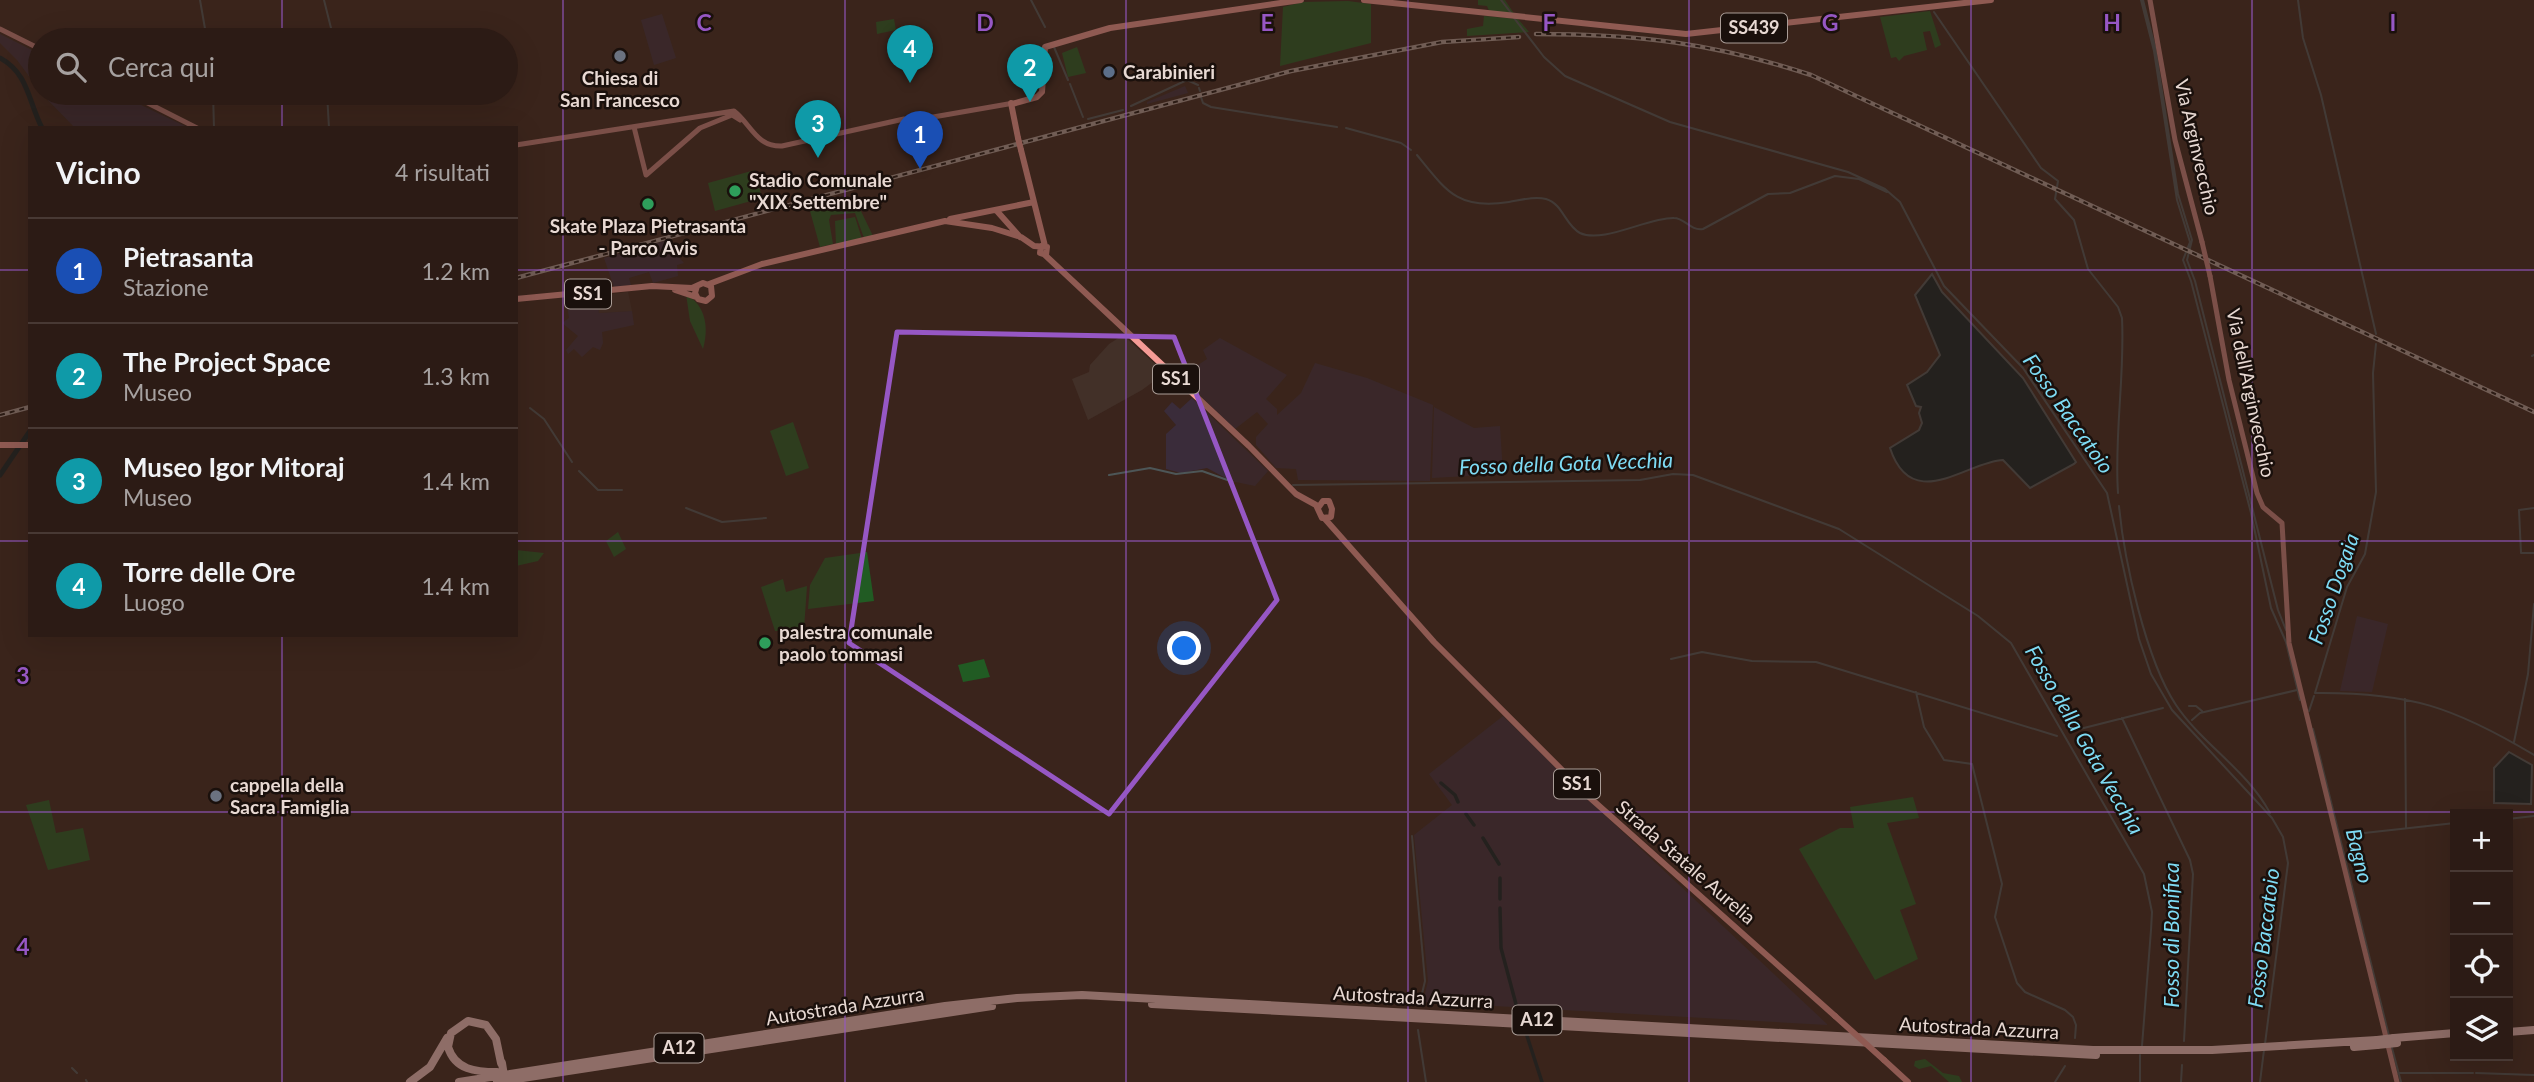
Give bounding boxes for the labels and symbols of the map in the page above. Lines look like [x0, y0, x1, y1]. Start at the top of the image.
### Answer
text: C [696, 8, 712, 36]
text: D [976, 8, 994, 36]
text: E [1260, 8, 1274, 36]
text: F [1542, 8, 1556, 36]
text: G [1822, 8, 1838, 36]
text: H [2103, 8, 2121, 36]
text: I [2390, 8, 2396, 36]
road number: SS439 [1721, 13, 1787, 42]
pin: 4 [887, 25, 933, 83]
pin: 2 [1007, 44, 1053, 102]
marker: Chiesa di San Francesco [612, 48, 628, 64]
place label: Carabinieri [1123, 60, 1215, 83]
marker: Carabinieri [1101, 64, 1117, 80]
place label: Chiesa di San Francesco [560, 66, 680, 111]
street label: Via Arginvecchio [2171, 77, 2224, 217]
pin: 3 [795, 100, 841, 158]
pin: 1 [897, 111, 943, 169]
place label: Stadio Comunale "XIX Settembre" [749, 168, 892, 213]
marker: Stadio Comunale "XIX Settembre" [727, 183, 743, 199]
marker: Skate Plaza Pietrasanta - Parco Avis [640, 196, 656, 212]
place label: Skate Plaza Pietrasanta - Parco Avis [550, 214, 746, 259]
road number: SS1 [565, 280, 611, 308]
street label: Via dell'Arginvecchio [2222, 306, 2281, 479]
water label: Fosso Baccatoio [2019, 349, 2120, 478]
road number: SS1 [1153, 365, 1199, 394]
water label: Fosso della Gota Vecchia [1458, 446, 1673, 479]
water label: Fosso Dogaia [2302, 530, 2363, 647]
place label: palestra comunale paolo tommasi [779, 620, 933, 665]
your location [1167, 631, 1201, 665]
marker: palestra comunale paolo tommasi [757, 635, 773, 651]
water label: Fosso della Gota Vecchia [2021, 640, 2150, 838]
text: 3 [16, 661, 30, 689]
road number: SS1 [1554, 770, 1600, 798]
place label: cappella della Sacra Famiglia [230, 773, 349, 818]
marker: cappella della Sacra Famiglia [208, 788, 224, 804]
street label: Strada Statale Aurelia [1612, 795, 1761, 928]
water label: Bagno [2342, 826, 2379, 886]
water label: Fosso di Bonifica [2158, 862, 2183, 1008]
water label: Fosso Baccatoio [2242, 867, 2283, 1009]
text: 4 [16, 932, 30, 960]
street label: Autostrada Azzurra [1332, 981, 1494, 1012]
street label: Autostrada Azzurra [764, 982, 926, 1029]
road number: A12 [1512, 1006, 1562, 1035]
street label: Autostrada Azzurra [1898, 1012, 2060, 1043]
road number: A12 [654, 1034, 704, 1063]

